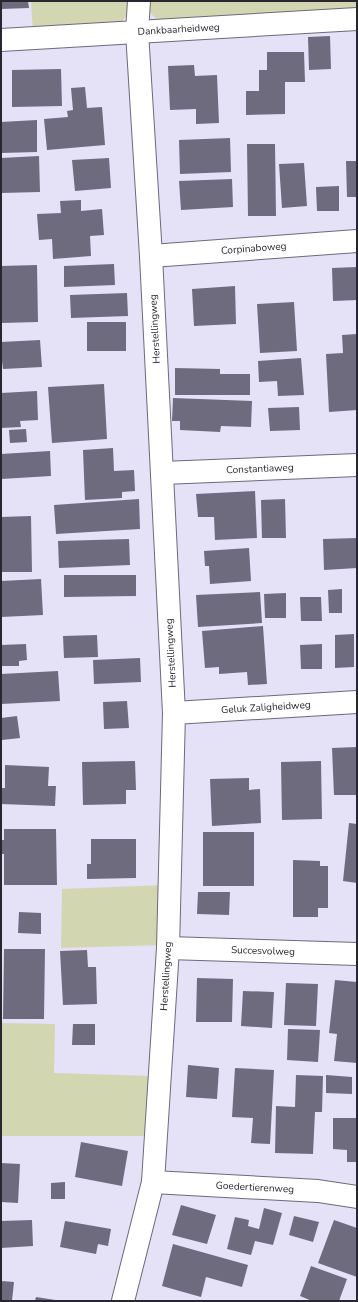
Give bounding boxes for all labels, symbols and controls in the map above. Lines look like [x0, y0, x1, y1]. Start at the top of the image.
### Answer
street label: Dankbaarheidweg [137, 20, 220, 39]
street label: Corpinaboweg [221, 239, 287, 258]
street label: Herstellingweg [146, 294, 164, 364]
street label: Constantiaweg [226, 461, 294, 477]
street label: Herstellingweg [162, 618, 180, 688]
street label: Geluk Zaligheidweg [221, 698, 311, 717]
street label: Herstellingweg [157, 941, 175, 1011]
street label: Succesvolweg [231, 943, 295, 959]
street label: Goedertierenweg [215, 1178, 294, 1197]

